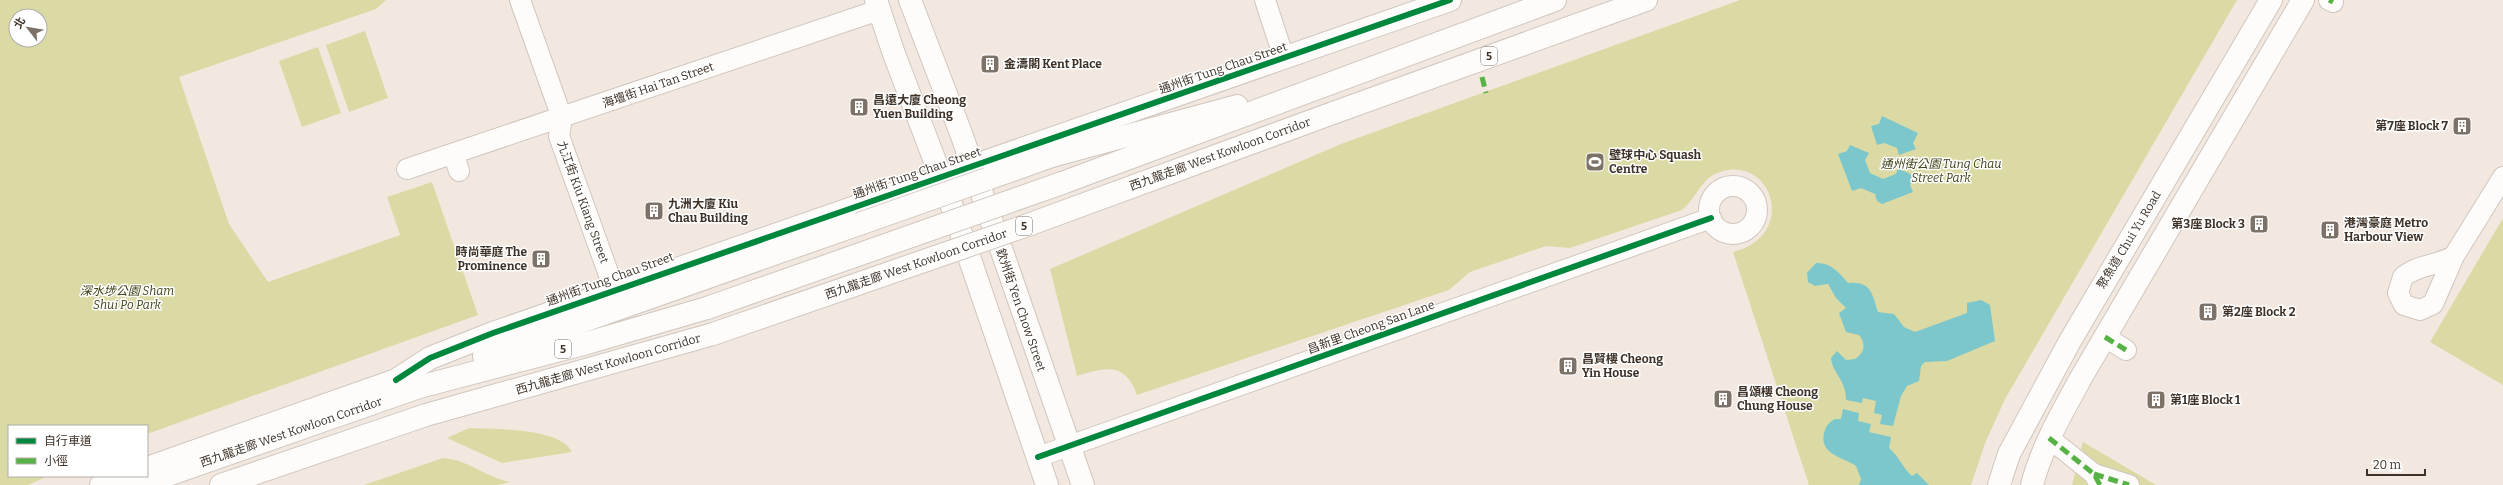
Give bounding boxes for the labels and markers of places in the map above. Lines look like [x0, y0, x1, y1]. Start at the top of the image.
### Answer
building icon: 金濤閣 Kent Place [979, 53, 1001, 75]
place label: 金濤閣 Kent Place [1004, 57, 1102, 71]
place label: 昌遠大廈 Cheong Yuen Building [873, 93, 966, 121]
building icon: 昌遠大廈 Cheong Yuen Building [848, 96, 870, 118]
building icon: 第7座 Block 7 [2451, 115, 2473, 137]
place label: 第7座 Block 7 [2375, 119, 2449, 133]
place label: 壁球中心 Squash Centre [1609, 148, 1702, 176]
sports icon: 壁球中心 Squash Centre [1584, 151, 1606, 173]
place label: 九洲大廈 Kiu Chau Building [668, 197, 748, 225]
building icon: 九洲大廈 Kiu Chau Building [643, 200, 665, 222]
building icon: 第3座 Block 3 [2248, 213, 2270, 235]
place label: 港灣豪庭 Metro Harbour View [2344, 216, 2428, 244]
place label: 第3座 Block 3 [2171, 217, 2245, 231]
building icon: 港灣豪庭 Metro Harbour View [2319, 219, 2341, 241]
place label: 時尚華庭 The Prominence [455, 245, 527, 273]
building icon: 時尚華庭 The Prominence [530, 248, 552, 270]
building icon: 第2座 Block 2 [2197, 301, 2219, 323]
place label: 第2座 Block 2 [2222, 305, 2296, 319]
place label: 昌賢樓 Cheong Yin House [1582, 352, 1663, 380]
building icon: 昌賢樓 Cheong Yin House [1557, 355, 1579, 377]
place label: 昌頌樓 Cheong Chung House [1737, 385, 1818, 413]
building icon: 昌頌樓 Cheong Chung House [1712, 388, 1734, 410]
building icon: 第1座 Block 1 [2145, 389, 2167, 411]
place label: 第1座 Block 1 [2170, 393, 2241, 407]

